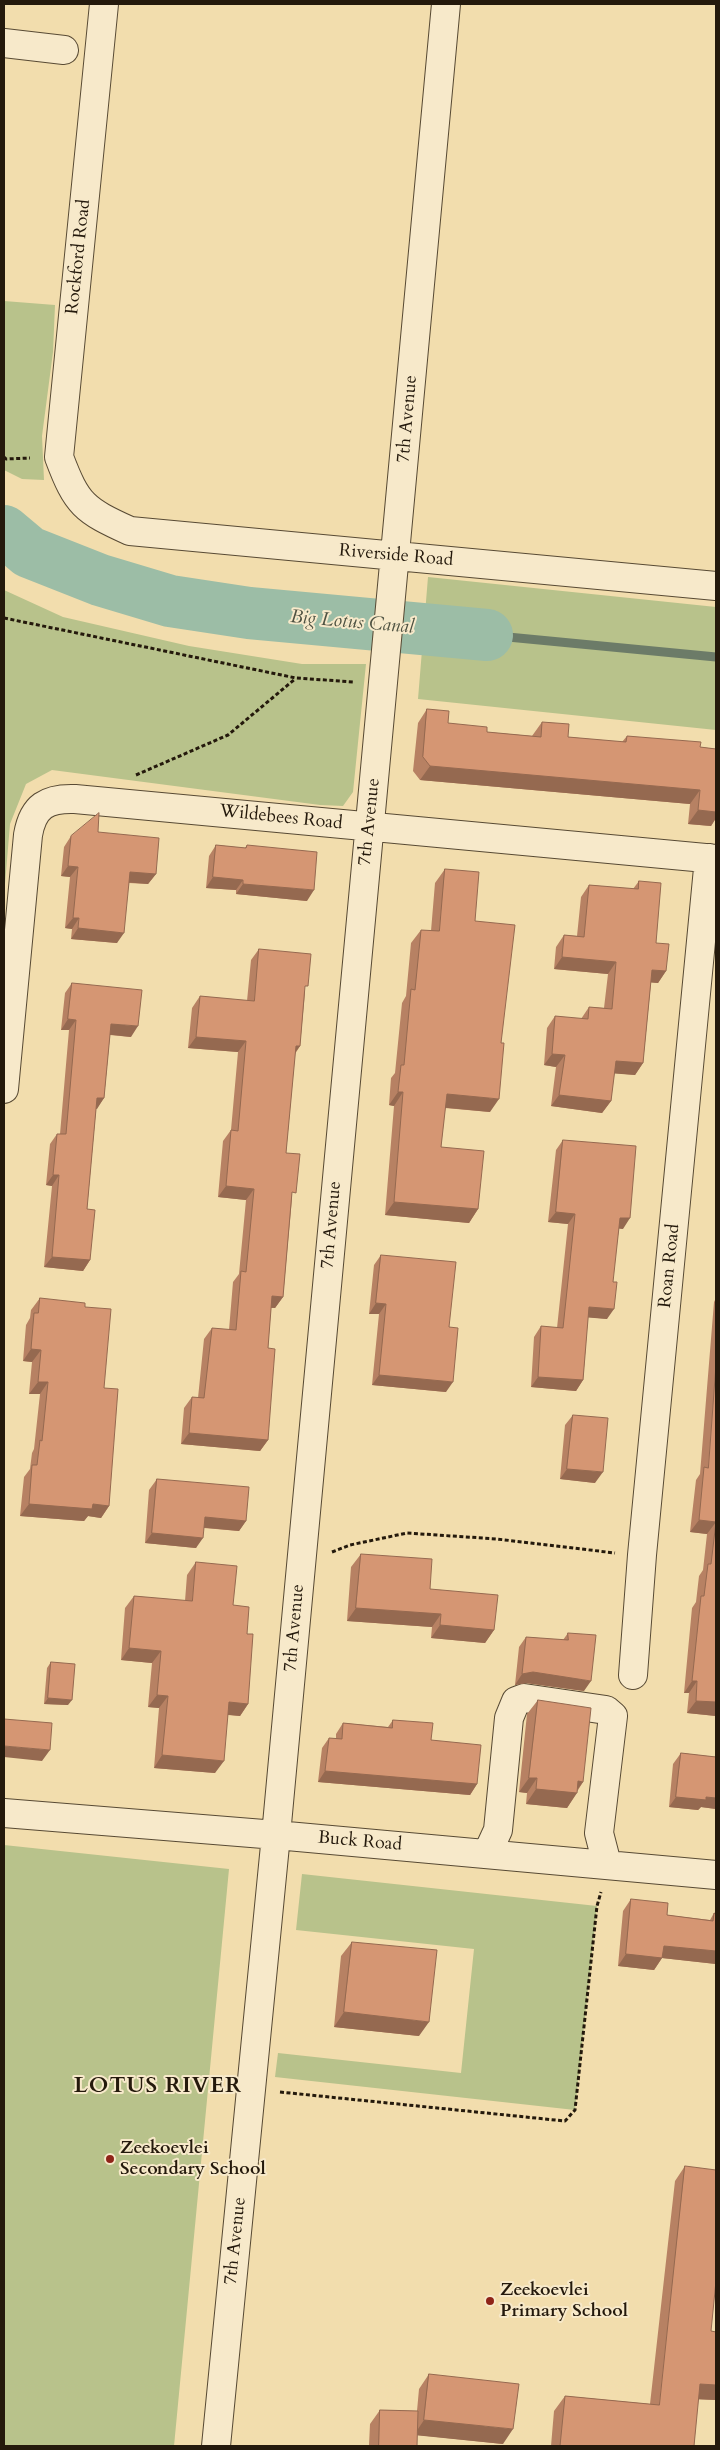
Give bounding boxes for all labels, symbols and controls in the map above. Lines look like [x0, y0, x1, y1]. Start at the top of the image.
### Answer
street label: Rockford Road [62, 198, 96, 316]
street label: 7th Avenue [393, 374, 423, 464]
street label: Riverside Road [338, 540, 454, 572]
water label: Big Lotus Canal [289, 606, 415, 640]
street label: 7th Avenue [355, 777, 385, 867]
street label: Wildebees Road [218, 801, 344, 835]
street label: 7th Avenue [317, 1180, 347, 1270]
street label: Roan Road [655, 1223, 685, 1309]
street label: 7th Avenue [280, 1583, 310, 1673]
street label: Buck Road [317, 1828, 403, 1856]
district label: LOTUS RIVER [72, 2074, 244, 2100]
place label: Zeekoevlei Secondary School [120, 2138, 266, 2180]
marker: Zeekoevlei Secondary School [104, 2153, 116, 2165]
street label: 7th Avenue [221, 2196, 251, 2286]
place label: Zeekoevlei Primary School [500, 2280, 628, 2322]
marker: Zeekoevlei Primary School [484, 2295, 496, 2307]

